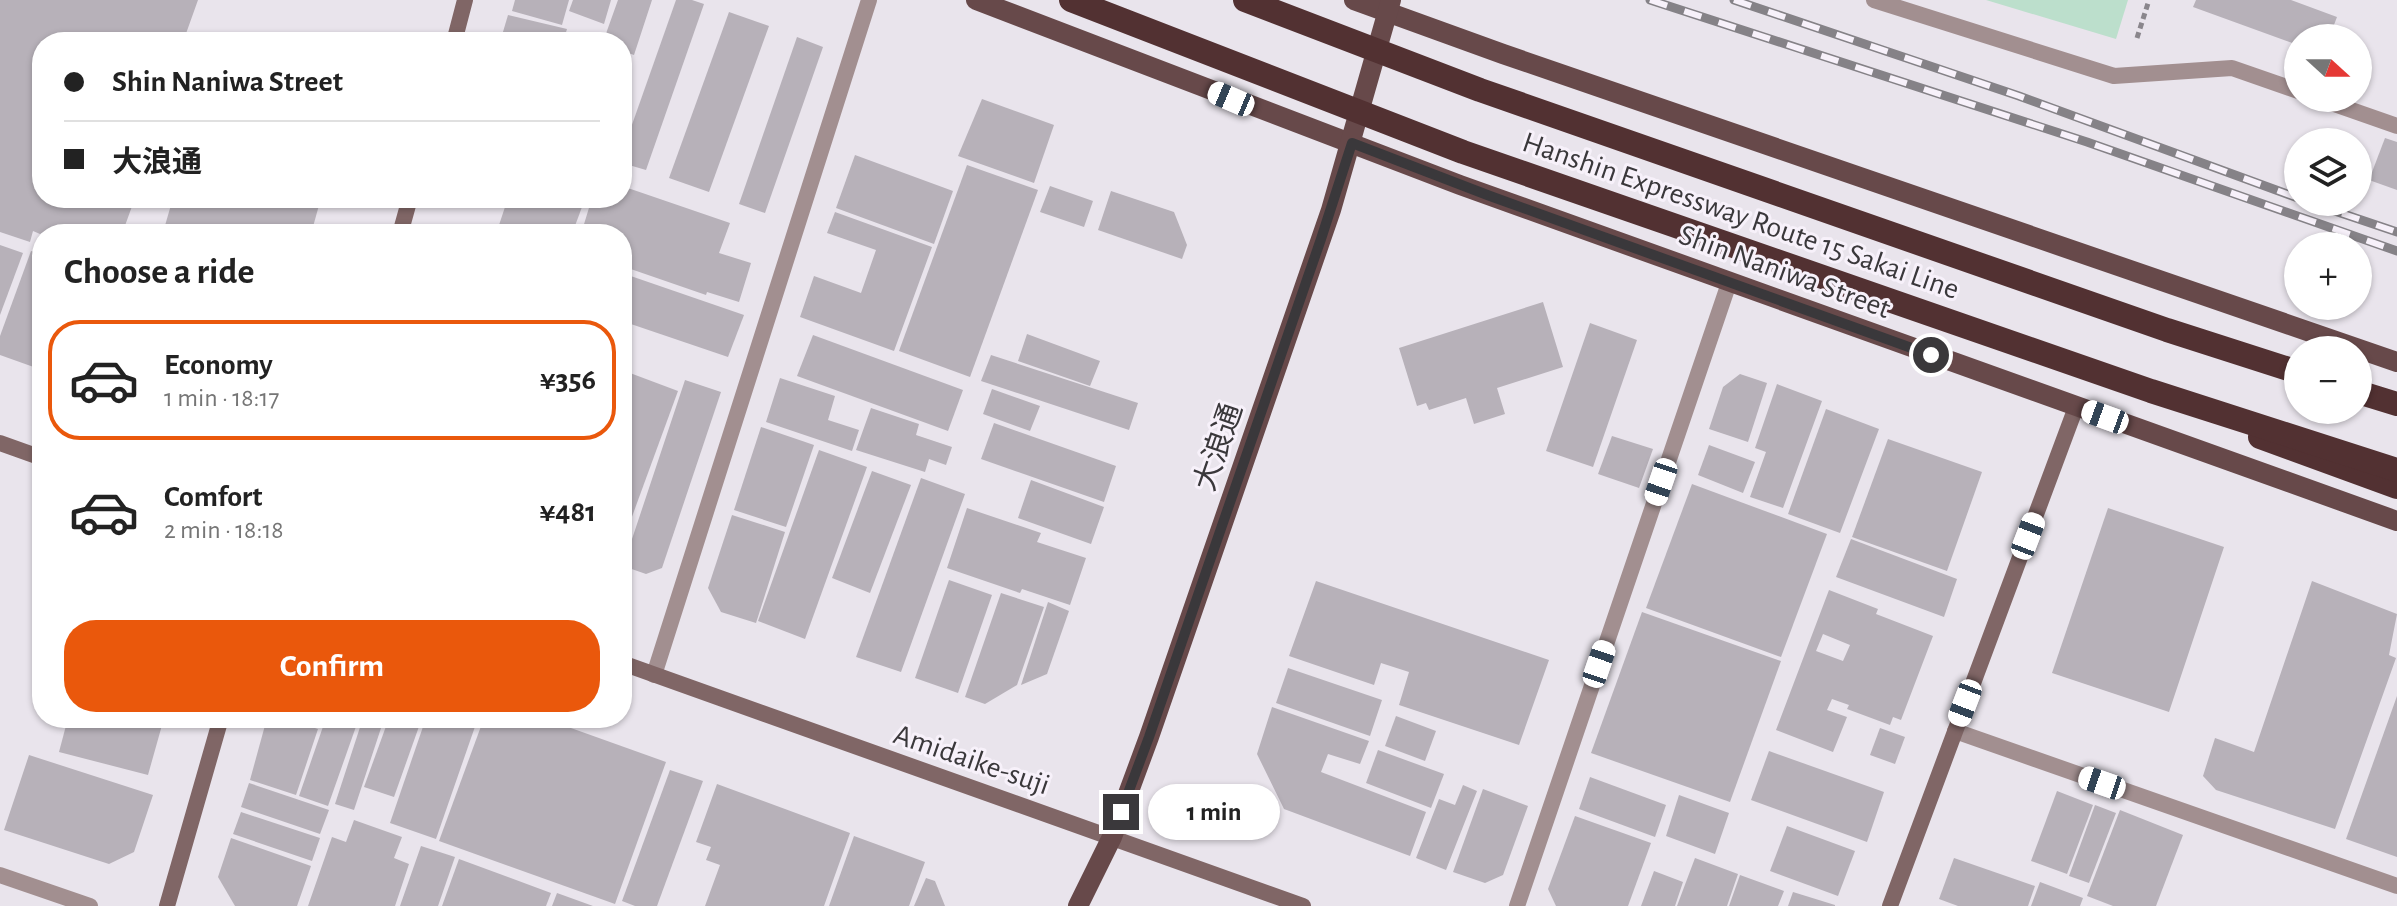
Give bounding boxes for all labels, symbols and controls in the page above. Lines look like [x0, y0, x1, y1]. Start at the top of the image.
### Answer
north arrow [2284, 24, 2372, 112]
map controls [2284, 24, 2372, 424]
text: Shin Naniwa Street [112, 67, 343, 97]
car [1204, 79, 1258, 119]
street label: Hanshin Expressway Route 15 Sakai Line [1519, 127, 1963, 305]
button: layers [2284, 128, 2372, 216]
text: 大浪通 [112, 148, 202, 178]
street label: Shin Naniwa Street [1675, 220, 1895, 324]
button: + [2284, 232, 2372, 320]
text: Choose a ride [64, 254, 254, 290]
button: − [2284, 336, 2372, 424]
route start [1913, 337, 1949, 373]
icon: car [68, 344, 140, 416]
text: Economy [164, 350, 273, 380]
text: ¥356 [540, 365, 596, 395]
text: 1 min · 18:17 [164, 385, 279, 411]
car [2078, 398, 2132, 436]
street label: 大浪通 [1188, 399, 1248, 495]
car [1642, 455, 1680, 509]
icon: car [68, 476, 140, 548]
text: Comfort [164, 482, 263, 512]
text: ¥481 [540, 497, 596, 527]
car [2008, 509, 2048, 563]
text: 2 min · 18:18 [164, 517, 284, 543]
button: Confirm [64, 620, 600, 712]
car [1580, 637, 1618, 691]
car [1945, 676, 1985, 730]
street label: Amidaike-suji [890, 719, 1054, 801]
car [2075, 764, 2129, 802]
callout: 1 min [1149, 784, 1281, 840]
route end [1103, 794, 1139, 830]
text: 1 min [1187, 799, 1241, 825]

